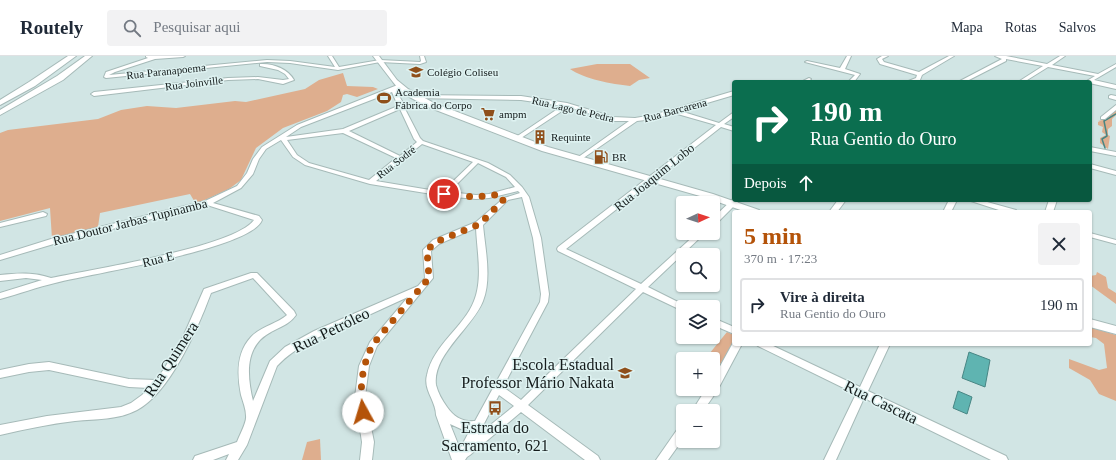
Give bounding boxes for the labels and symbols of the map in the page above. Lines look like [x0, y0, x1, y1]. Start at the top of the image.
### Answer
street label: Rua Paranapoema [126, 61, 206, 81]
school or university icon: Colégio Coliseu [408, 64, 424, 80]
place label: Colégio Coliseu [427, 66, 499, 78]
street label: Rua Joinville [164, 73, 224, 93]
place label: Academia Fábrica do Corpo [395, 86, 472, 111]
sports icon: Academia Fábrica do Corpo [376, 90, 392, 106]
street label: Rua Lago de Pedra [531, 94, 615, 124]
street label: Rua Barcarena [642, 96, 708, 124]
supermarket icon: ampm [480, 106, 496, 122]
place label: ampm [499, 108, 527, 120]
building icon: Requinte [532, 129, 548, 145]
place label: Requinte [551, 131, 591, 143]
street label: Rua Joaquim Lobo [611, 140, 697, 214]
street label: Rua Sodré [374, 143, 418, 181]
fuel station icon: BR [593, 149, 609, 165]
place label: BR [612, 151, 627, 163]
pin [427, 177, 461, 211]
street label: Rua Doutor Jarbas Tupinamba [51, 195, 209, 248]
north arrow [676, 196, 720, 240]
street label: Rua E [141, 248, 175, 270]
street label: Rua Petróleo [290, 304, 372, 356]
street label: Rua Quimera [141, 318, 201, 400]
place label: Escola Estadual Professor Mário Nakata [461, 356, 615, 391]
school or university icon: Escola Estadual Professor Mário Nakata [617, 365, 633, 381]
street label: Rua Cascata [842, 377, 920, 427]
position arrow [342, 391, 384, 433]
bus stop icon: Estrada do Sacramento, 621 [487, 400, 503, 416]
place label: Estrada do Sacramento, 621 [441, 419, 549, 454]

